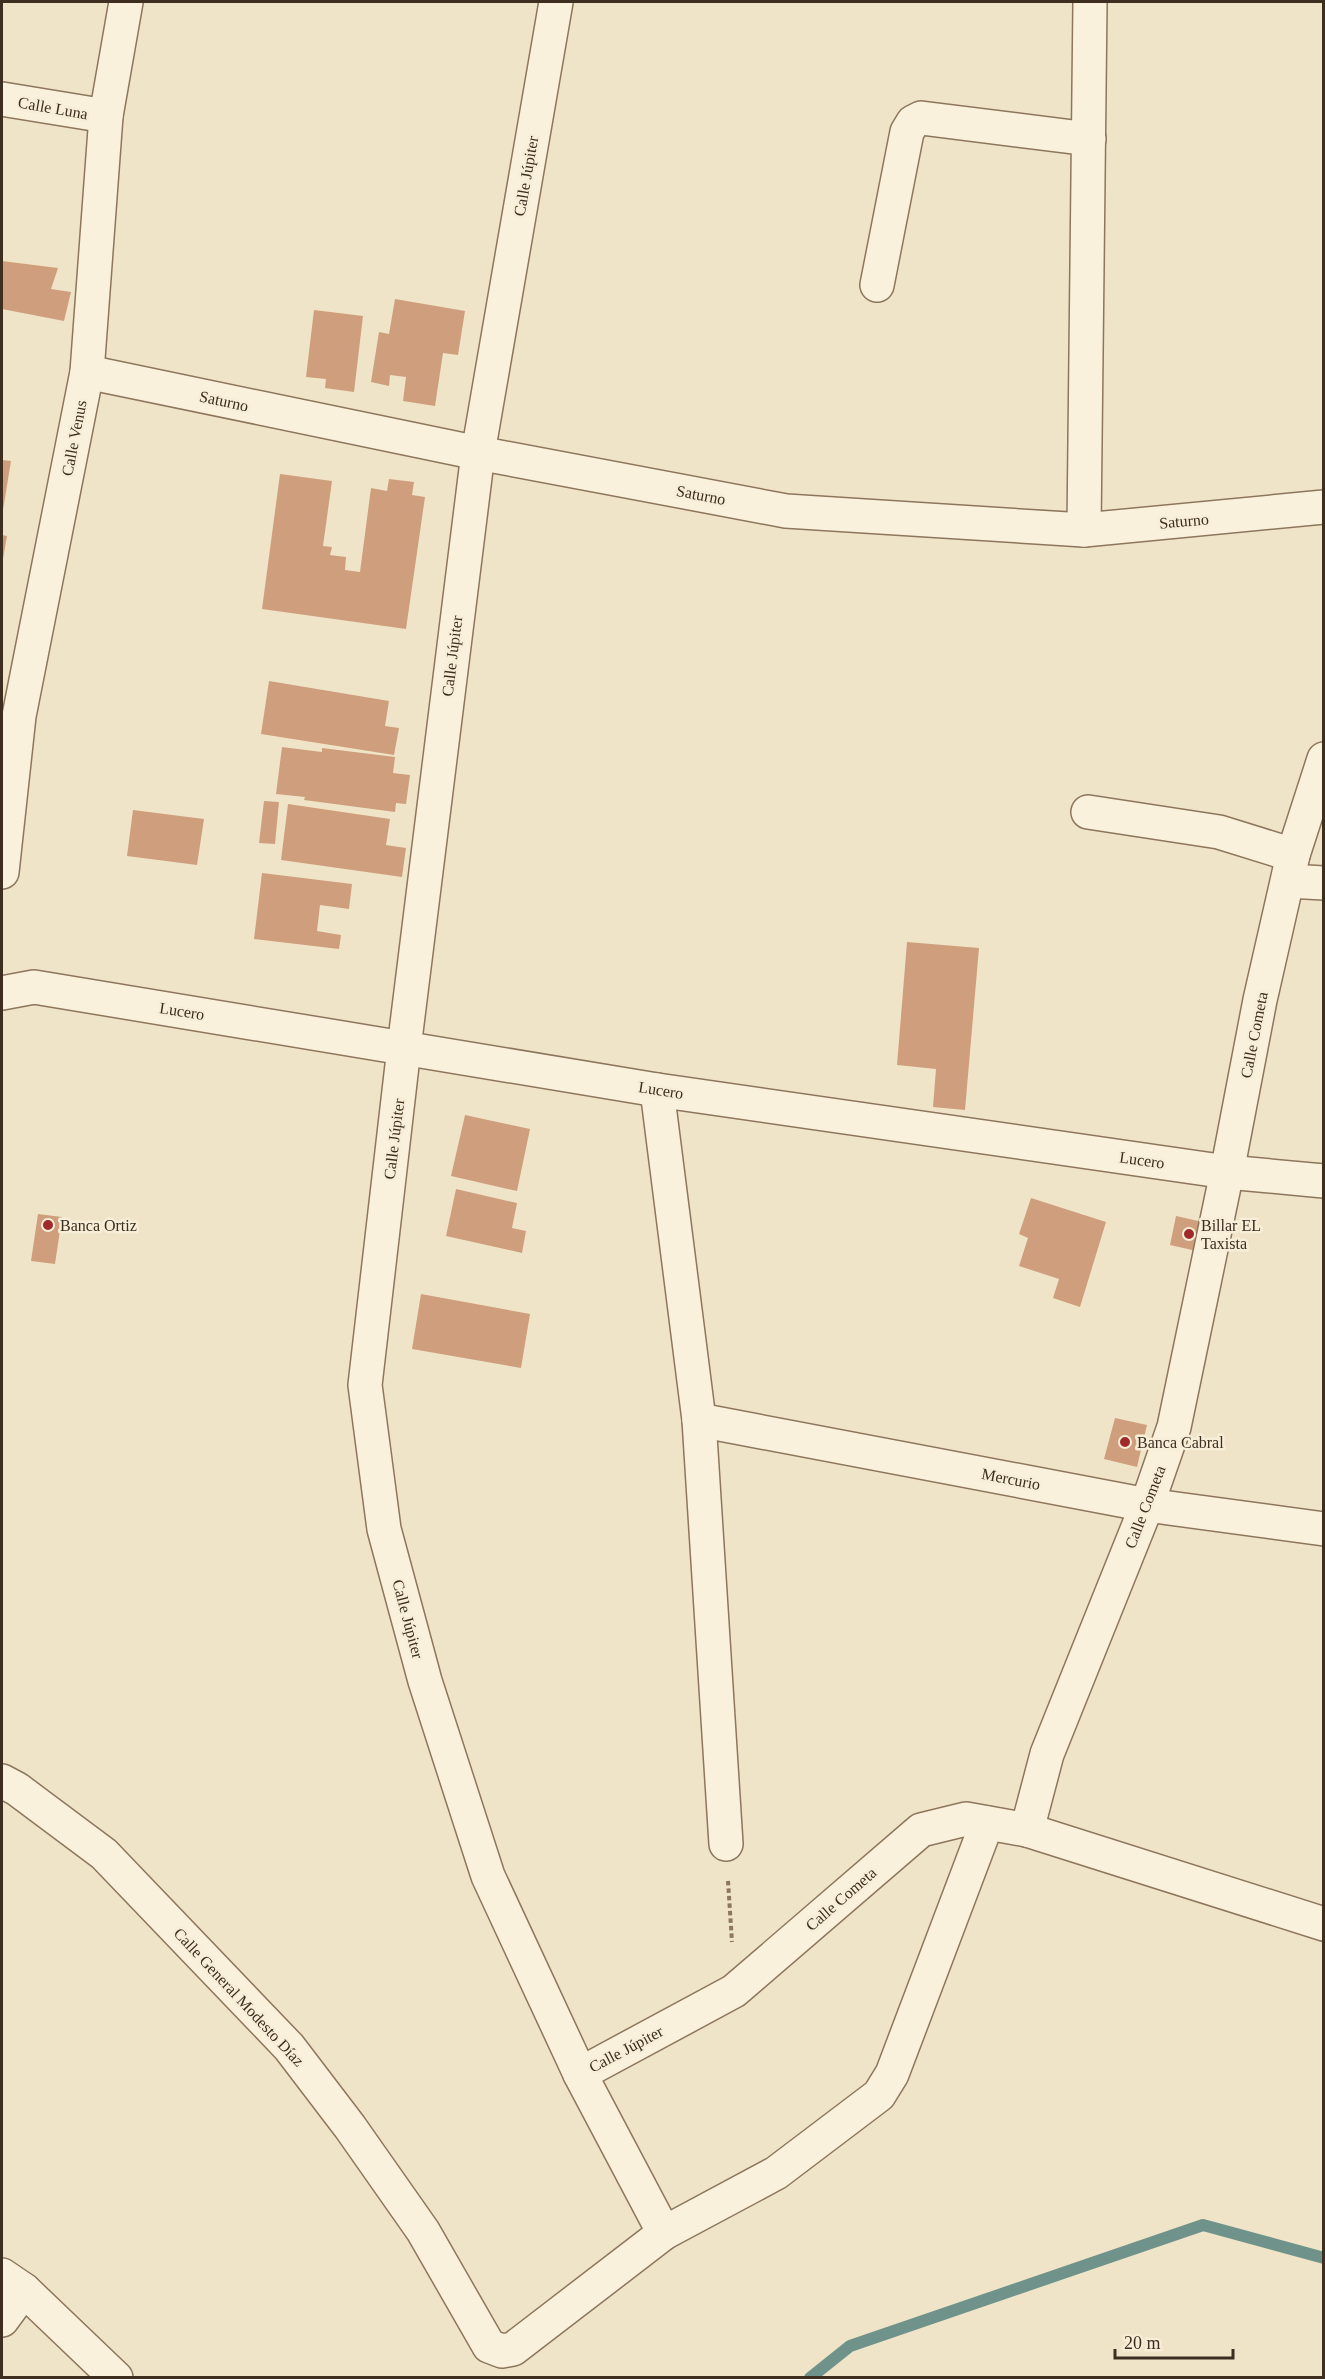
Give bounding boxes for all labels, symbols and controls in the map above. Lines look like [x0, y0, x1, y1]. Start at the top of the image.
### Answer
street label: Calle Luna [17, 93, 89, 123]
street label: Calle Júpiter [511, 134, 543, 218]
street label: Saturno [198, 388, 250, 414]
street label: Calle Venus [58, 399, 90, 477]
street label: Saturno [675, 482, 727, 508]
street label: Saturno [1158, 510, 1210, 532]
street label: Calle Júpiter [439, 614, 466, 698]
street label: Calle Cometa [1237, 990, 1271, 1080]
street label: Lucero [158, 999, 206, 1023]
street label: Lucero [637, 1078, 685, 1102]
street label: Calle Júpiter [381, 1097, 408, 1181]
street label: Lucero [1118, 1148, 1166, 1172]
place label: Banca Ortiz [60, 1217, 137, 1234]
place label: Billar EL Taxista [1201, 1217, 1261, 1252]
marker: Banca Ortiz [41, 1218, 55, 1232]
marker: Billar EL Taxista [1182, 1227, 1196, 1241]
place label: Banca Cabral [1137, 1434, 1224, 1451]
marker: Banca Cabral [1118, 1435, 1132, 1449]
street label: Calle Cometa [1121, 1463, 1169, 1551]
street label: Mercurio [980, 1465, 1042, 1493]
street label: Calle Júpiter [388, 1578, 427, 1661]
street label: Calle Cometa [802, 1864, 880, 1934]
street label: Calle General Modesto Díaz [171, 1924, 307, 2070]
street label: Calle Júpiter [586, 2022, 667, 2076]
scale bar [1115, 2322, 1234, 2360]
text: 20 m [1124, 2333, 1161, 2353]

